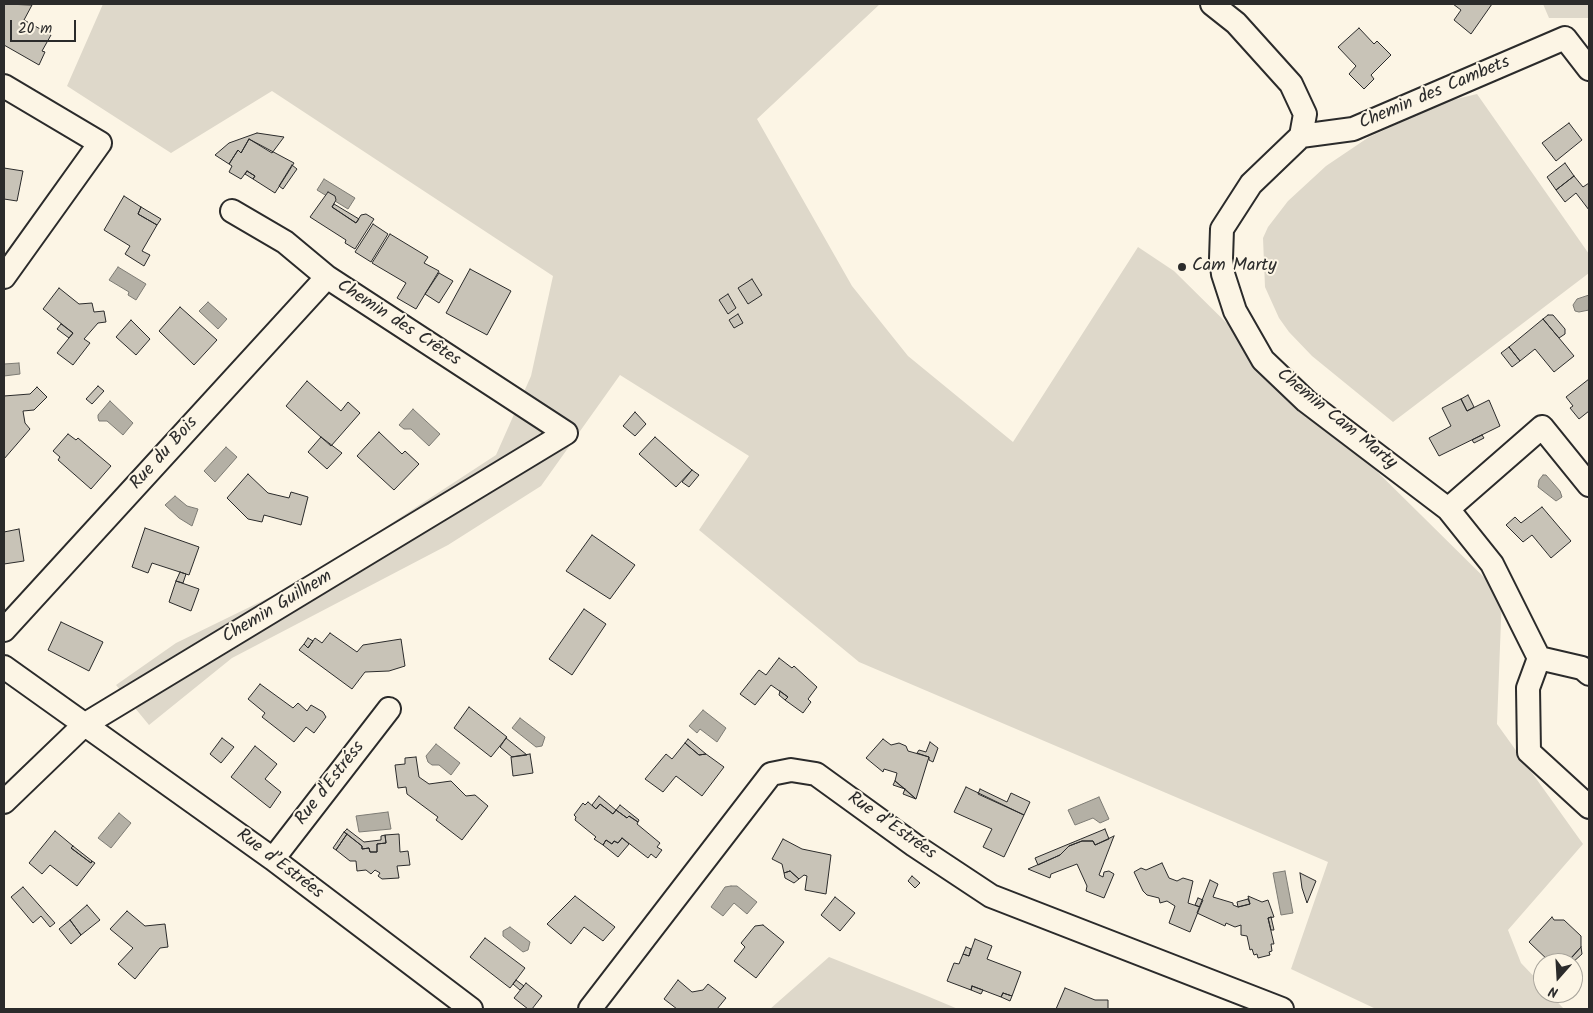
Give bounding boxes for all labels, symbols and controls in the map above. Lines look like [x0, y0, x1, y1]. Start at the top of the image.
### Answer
scale bar [12, 10, 79, 42]
text: 20 m [18, 17, 52, 41]
street label: Chemin des Cambets [1356, 52, 1514, 136]
place label: Cam Marty [1192, 256, 1277, 278]
marker: Cam Marty [1176, 261, 1188, 273]
street label: Chemin des Crêtes [332, 276, 464, 372]
street label: Chemin Cam Marty [1271, 365, 1401, 475]
street label: Rue du Bois [127, 413, 203, 495]
street label: Chemin Guilhem [219, 567, 337, 649]
street label: Rue d'Estréss [292, 738, 370, 830]
street label: Rue d’Estrées [842, 789, 940, 865]
street label: Rue d’Estrées [231, 825, 327, 905]
north arrow [1533, 953, 1583, 1003]
text: N [1546, 979, 1561, 1003]

